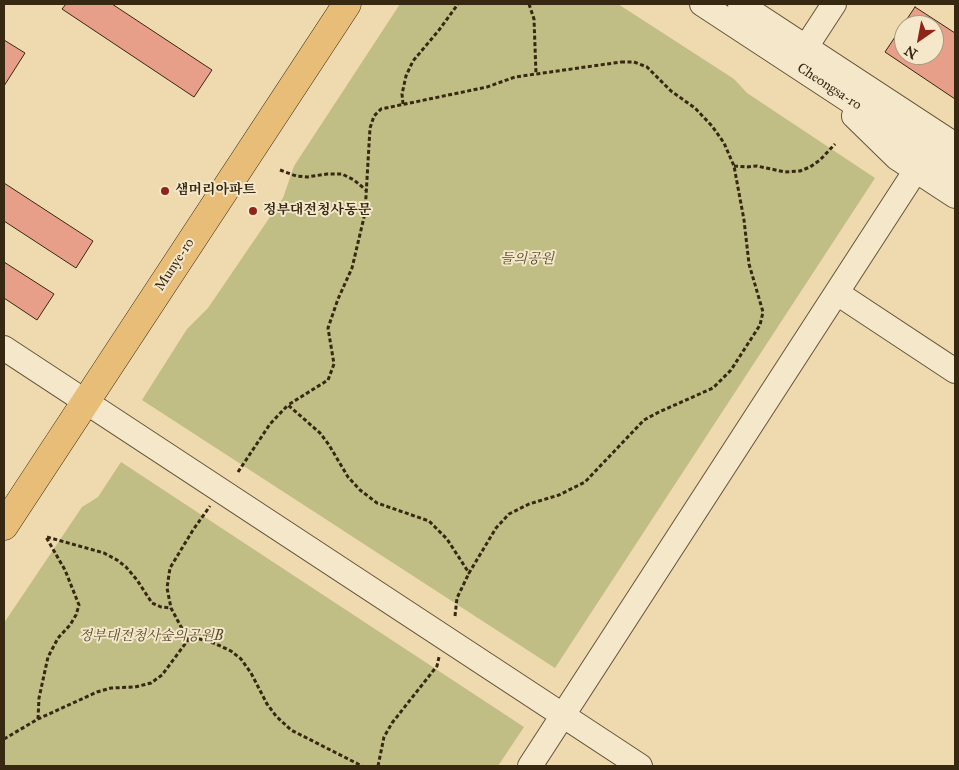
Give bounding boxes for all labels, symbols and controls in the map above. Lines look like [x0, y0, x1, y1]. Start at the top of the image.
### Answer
north arrow [894, 15, 944, 65]
text: N [901, 42, 921, 63]
street label: Cheongsa-ro [794, 60, 864, 114]
place label: 샘머리아파트 [175, 183, 256, 199]
marker: 샘머리아파트 [159, 185, 171, 197]
place label: 정부대전청사동문 [263, 203, 371, 219]
marker: 정부대전청사동문 [247, 205, 259, 217]
street label: Munye-ro [152, 236, 198, 294]
park label: 들의공원 [500, 252, 554, 268]
park label: 정부대전청사숲의공원B [79, 629, 223, 645]

